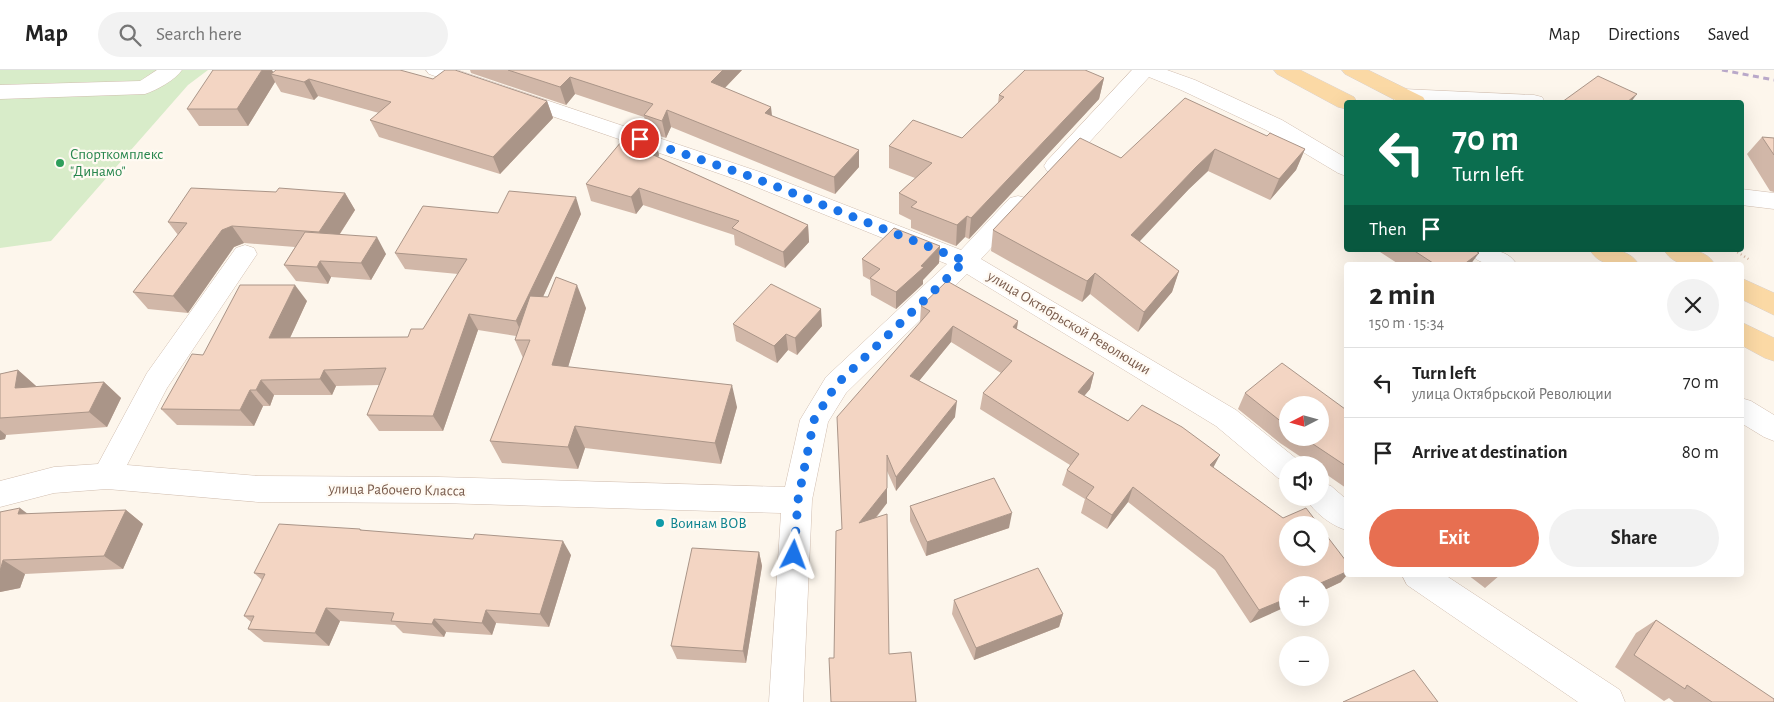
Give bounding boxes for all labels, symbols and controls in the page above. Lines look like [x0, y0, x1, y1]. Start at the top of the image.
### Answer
search box [98, 12, 448, 57]
icon: search [116, 21, 144, 49]
text: Map [25, 22, 68, 46]
text: Search here [156, 25, 242, 44]
text: Map [1549, 26, 1580, 44]
text: Directions [1608, 26, 1680, 44]
text: Saved [1708, 26, 1749, 44]
pin [619, 118, 661, 160]
icon: left [1369, 120, 1434, 185]
text: 70 m [1452, 122, 1519, 157]
icon: arrive [626, 125, 654, 153]
place label: Спорткомплекс "Динамо" [70, 147, 163, 179]
marker: Спорткомплекс "Динамо" [54, 157, 66, 169]
text: Turn left [1452, 163, 1524, 185]
icon: arrive [1417, 215, 1445, 243]
text: Then [1369, 220, 1407, 239]
street label: улица Октябрьской Революции [984, 268, 1153, 378]
button: close [1667, 279, 1719, 331]
text: 2 min [1369, 280, 1436, 310]
text: 150 m · 15:34 [1369, 315, 1444, 331]
text: Turn left [1412, 364, 1476, 383]
icon: left [1369, 369, 1397, 397]
text: 70 m [1683, 373, 1719, 392]
text: улица Октябрьской Революции [1412, 386, 1612, 402]
north arrow [1279, 396, 1329, 446]
map controls [1279, 396, 1329, 686]
icon: arrive [1369, 439, 1397, 467]
text: Arrive at destination [1412, 443, 1568, 462]
text: 80 m [1682, 443, 1719, 462]
button: sound [1279, 456, 1329, 506]
street label: улица Рабочего Класса [327, 481, 466, 499]
button: Exit [1369, 509, 1539, 567]
button: Share [1549, 509, 1719, 567]
place label: Воинам ВОВ [670, 516, 747, 531]
button: search [1279, 516, 1329, 566]
marker: Воинам ВОВ [654, 517, 666, 529]
position arrow [767, 528, 819, 580]
button: + [1279, 576, 1329, 626]
button: − [1279, 636, 1329, 686]

